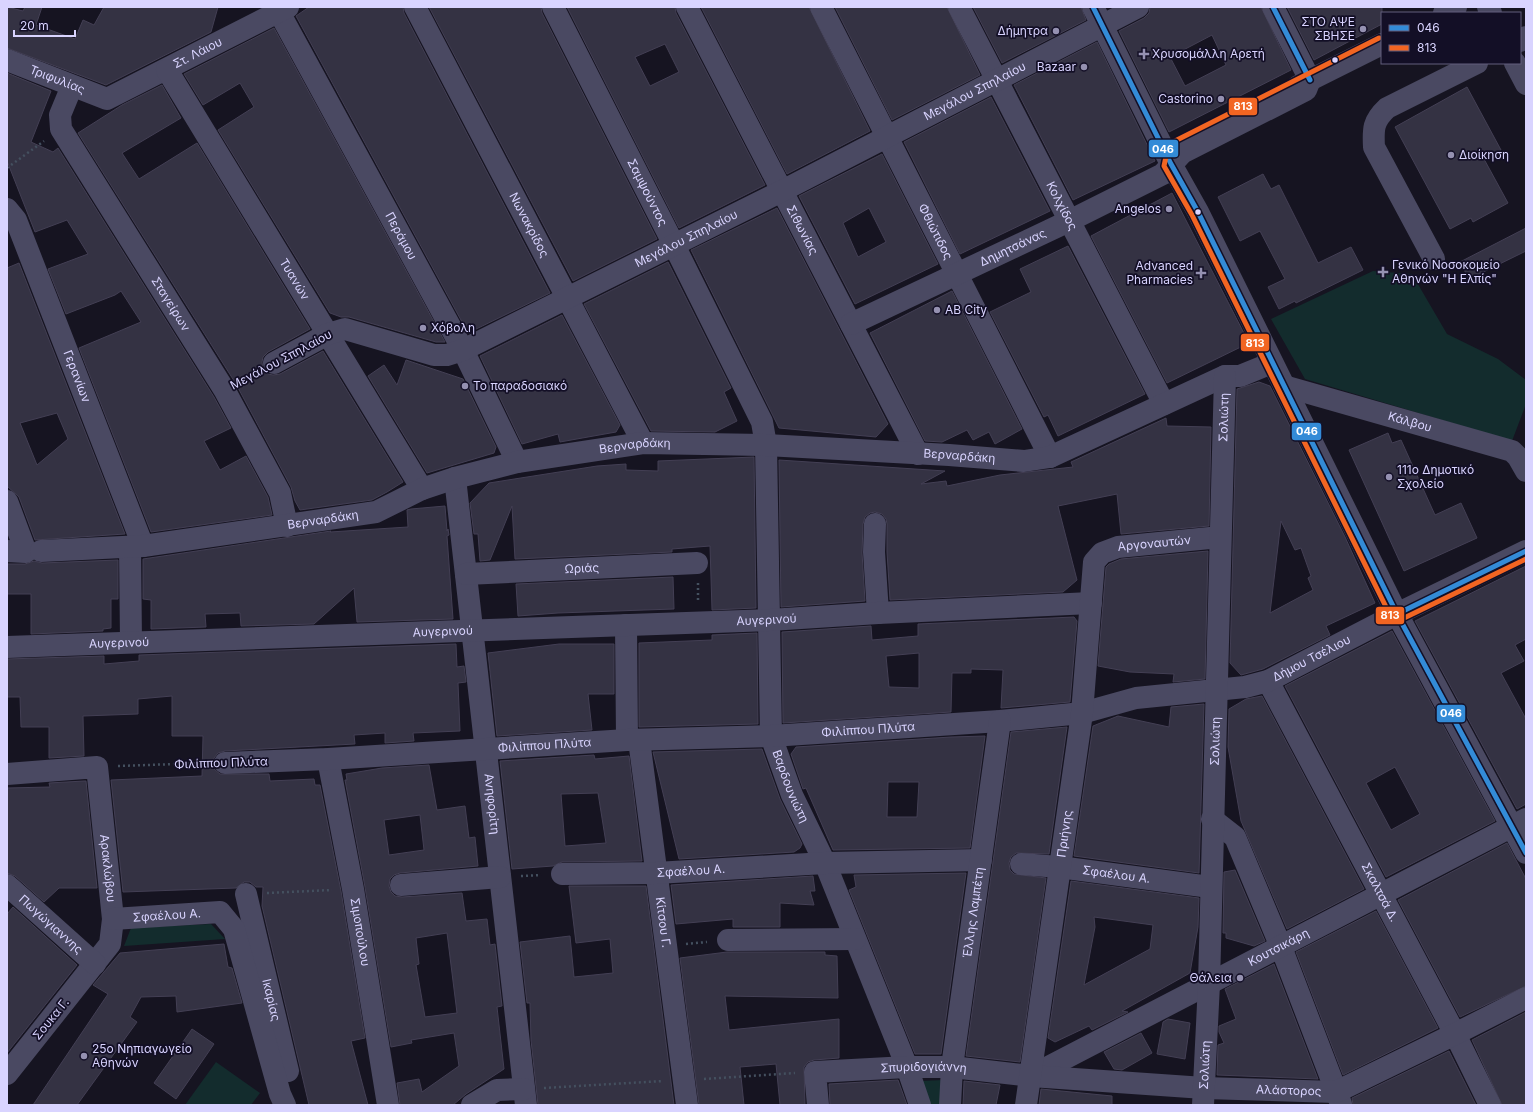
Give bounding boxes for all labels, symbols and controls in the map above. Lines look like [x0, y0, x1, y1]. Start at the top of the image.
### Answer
scale bar [14, 12, 75, 38]
legend [1381, 12, 1521, 64]
place label: ΣΤΟ ΑΨΕ ΣΒΗΣΕ [1301, 14, 1355, 43]
text: 20 m [20, 18, 49, 33]
text: 046 [1417, 20, 1440, 35]
place label: Δήμητρα [998, 23, 1048, 38]
marker: ΣΤΟ ΑΨΕ ΣΒΗΣΕ [1358, 24, 1368, 34]
marker: Δήμητρα [1051, 26, 1061, 36]
street label: Στ. Λάιου [170, 34, 224, 71]
text: 813 [1417, 40, 1437, 55]
place label: Χρυσομάλλη Αρετή [1152, 46, 1265, 61]
marker: Χρυσομάλλη Αρετή [1139, 49, 1149, 59]
unlabelled marker [1330, 55, 1340, 65]
street label: Μεγάλου Σπηλαίου [921, 58, 1028, 123]
place label: Bazaar [1037, 59, 1076, 74]
street label: Τριφυλίας [28, 62, 88, 97]
marker: Bazaar [1079, 62, 1089, 72]
place label: Castorino [1158, 91, 1213, 106]
marker: Castorino [1216, 94, 1226, 104]
line badge: 813 [1228, 97, 1258, 116]
text: 813 [1233, 99, 1253, 113]
line badge: 046 [1148, 139, 1179, 158]
text: 046 [1152, 142, 1174, 156]
place label: Διοίκηση [1459, 147, 1509, 162]
marker: Διοίκηση [1446, 150, 1456, 160]
street label: Σαμψούντος [624, 156, 671, 229]
street label: Κολχίδος [1043, 179, 1081, 233]
street label: Νωνακρίδος [506, 190, 553, 260]
street label: Φθιώτιδος [915, 201, 956, 262]
place label: Angelos [1115, 201, 1161, 216]
street label: Σιθωνίας [784, 202, 822, 257]
marker: Angelos [1164, 204, 1174, 214]
street label: Μεγάλου Σπηλαίου [632, 206, 740, 270]
unlabelled marker [1193, 207, 1203, 217]
street label: Περάμου [382, 209, 420, 262]
street label: Δημητσάνας [977, 225, 1048, 269]
street label: Τυανών [276, 256, 313, 303]
place label: Γενικό Νοσοκομείο Αθηνών "Η Ελπίς" [1392, 257, 1500, 286]
place label: Advanced Pharmacies [1126, 258, 1193, 287]
marker: Γενικό Νοσοκομείο Αθηνών "Η Ελπίς" [1377, 266, 1389, 278]
marker: Advanced Pharmacies [1196, 268, 1206, 278]
street label: Σταγείρων [148, 274, 194, 334]
place label: ΑΒ City [945, 302, 987, 317]
marker: ΑΒ City [932, 305, 942, 315]
place label: Χόβολη [431, 320, 475, 335]
marker: Χόβολη [418, 323, 428, 333]
street label: Μεγάλου Σπηλαίου [227, 326, 334, 393]
line badge: 813 [1240, 333, 1270, 352]
text: 813 [1245, 336, 1265, 350]
street label: Γερανίων [60, 348, 94, 404]
place label: Το παραδοσιακό [473, 378, 567, 393]
marker: Το παραδοσιακό [460, 381, 470, 391]
street label: Σολιώτη [1215, 393, 1232, 442]
street label: Κάλβου [1387, 408, 1434, 435]
line badge: 046 [1291, 422, 1322, 441]
text: 046 [1296, 424, 1318, 438]
street label: Βερναρδάκη [598, 435, 671, 457]
street label: Βερναρδάκη [923, 446, 996, 466]
place label: 111ο Δημοτικό Σχολείο [1397, 462, 1474, 491]
marker: 111ο Δημοτικό Σχολείο [1384, 472, 1394, 482]
street label: Βερναρδάκη [286, 507, 360, 532]
street label: Αργοναυτών [1117, 532, 1192, 554]
street label: Ωριάς [564, 560, 600, 576]
line badge: 813 [1375, 606, 1405, 625]
text: 813 [1380, 608, 1400, 622]
street label: Αυγερινού [736, 610, 797, 628]
street label: Αυγερινού [412, 623, 473, 640]
street label: Δήμου Τσέλιου [1270, 631, 1353, 684]
street label: Αυγερινού [88, 634, 149, 651]
line badge: 046 [1436, 704, 1466, 723]
text: 046 [1440, 706, 1462, 720]
street label: Σολιώτη [1207, 717, 1223, 766]
street label: Φιλίππου Πλύτα [821, 719, 915, 740]
street label: Φιλίππου Πλύτα [497, 734, 592, 755]
street label: Βαρδουνιώτη [770, 748, 812, 825]
street label: Φιλίππου Πλύτα [174, 753, 268, 772]
street label: Ανηφορίτη [482, 773, 503, 835]
street label: Πριήνης [1053, 809, 1075, 858]
street label: Αρακλώβου [97, 833, 119, 903]
street label: Σκαλτσά Δ. [1359, 860, 1402, 924]
street label: Σφαέλου Α. [656, 861, 726, 880]
street label: Σφαέλου Α. [1082, 862, 1151, 886]
street label: Έλλης Λαμπέτη [959, 866, 987, 959]
street label: Πωγώγιαννης [16, 891, 87, 957]
street label: Κίτσου Γ. [653, 896, 674, 949]
street label: Σιμοπούλου [348, 897, 373, 967]
street label: Σφαέλου Α. [132, 905, 202, 925]
street label: Κουτσικάρη [1245, 925, 1312, 969]
place label: Θάλεια [1189, 970, 1232, 985]
marker: Θάλεια [1235, 973, 1245, 983]
street label: Ικαρίας [259, 977, 284, 1023]
street label: Σουκα Γ. [29, 995, 72, 1043]
street label: Σολιώτη [1196, 1040, 1213, 1090]
place label: 25ο Νηπιαγωγείο Αθηνών [92, 1041, 192, 1070]
marker: 25ο Νηπιαγωγείο Αθηνών [79, 1051, 89, 1061]
street label: Σπυριδογιάννη [880, 1059, 968, 1076]
street label: Αλάστορος [1256, 1082, 1322, 1099]

